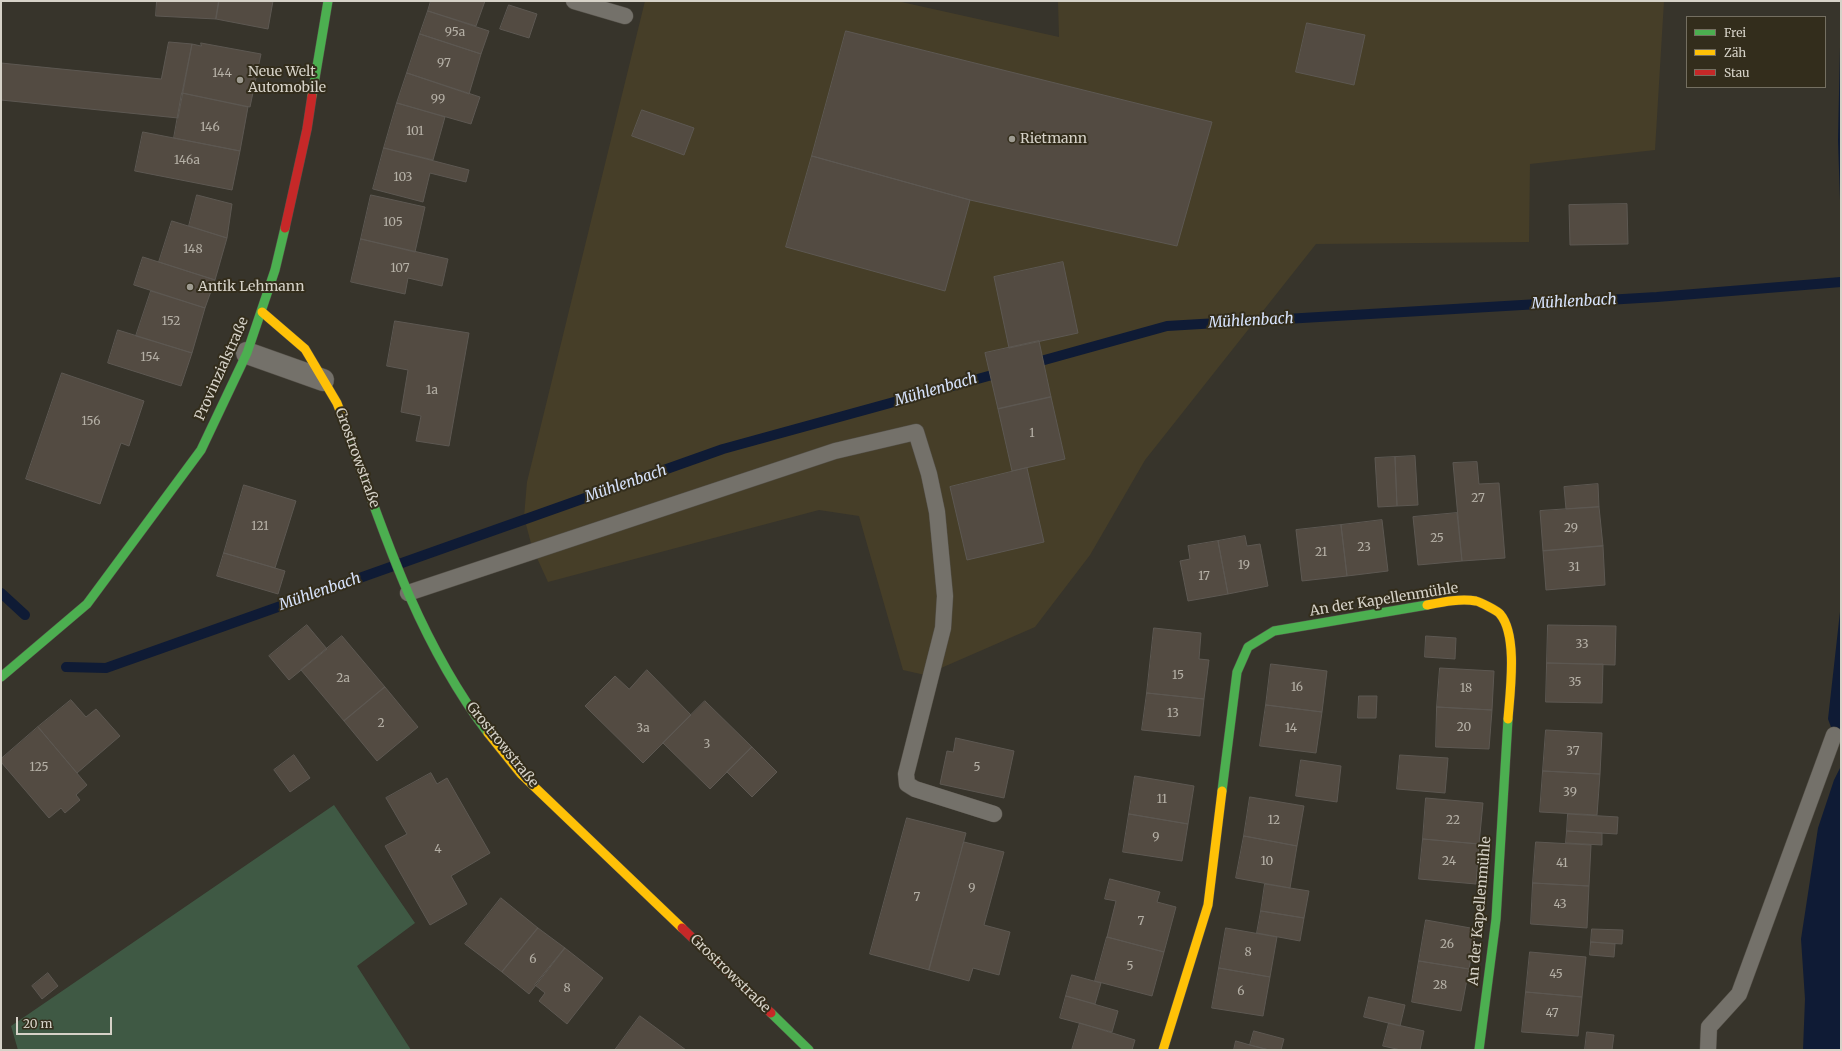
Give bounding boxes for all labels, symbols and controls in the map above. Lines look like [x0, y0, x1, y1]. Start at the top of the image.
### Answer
legend [1686, 16, 1826, 88]
text: Frei [1724, 25, 1746, 40]
house number: 95a [445, 26, 465, 40]
text: Zäh [1724, 45, 1746, 60]
house number: 97 [437, 57, 451, 71]
place label: Neue Welt Automobile [248, 64, 326, 96]
text: Stau [1724, 65, 1750, 80]
house number: 144 [212, 67, 232, 81]
marker: Neue Welt Automobile [235, 75, 245, 85]
house number: 99 [431, 93, 445, 107]
house number: 146 [200, 121, 220, 135]
house number: 101 [406, 125, 424, 139]
place label: Rietmann [1020, 131, 1087, 147]
marker: Rietmann [1007, 134, 1017, 144]
house number: 146a [174, 154, 200, 168]
house number: 103 [394, 171, 412, 185]
house number: 105 [383, 216, 403, 230]
house number: 148 [183, 243, 203, 257]
house number: 107 [390, 262, 410, 276]
place label: Antik Lehmann [198, 279, 304, 295]
marker: Antik Lehmann [185, 282, 195, 292]
water label: Mühlenbach [1531, 291, 1617, 313]
water label: Mühlenbach [1208, 310, 1294, 332]
house number: 152 [162, 315, 180, 329]
street label: Provinzialstraße [192, 315, 252, 423]
house number: 154 [140, 351, 160, 365]
water label: Mühlenbach [893, 370, 979, 410]
house number: 1a [426, 384, 438, 398]
street label: Grostrowstraße [331, 406, 383, 510]
house number: 156 [81, 415, 101, 429]
house number: 1 [1029, 427, 1035, 441]
water label: Mühlenbach [583, 462, 669, 506]
house number: 27 [1471, 492, 1485, 506]
house number: 121 [251, 520, 269, 534]
house number: 29 [1564, 522, 1578, 536]
house number: 25 [1430, 532, 1444, 546]
house number: 23 [1357, 541, 1371, 555]
house number: 21 [1315, 546, 1327, 560]
house number: 19 [1238, 559, 1250, 573]
house number: 31 [1568, 561, 1580, 575]
water label: Mühlenbach [277, 570, 363, 614]
house number: 17 [1198, 570, 1210, 584]
street label: An der Kapellenmühle [1309, 580, 1459, 620]
house number: 33 [1575, 638, 1589, 652]
house number: 15 [1172, 669, 1184, 683]
house number: 2a [336, 672, 350, 686]
house number: 35 [1568, 676, 1582, 690]
house number: 16 [1291, 681, 1303, 695]
house number: 18 [1460, 682, 1472, 696]
street label: Grostrowstraße [462, 699, 542, 791]
house number: 13 [1167, 707, 1179, 721]
house number: 2 [377, 717, 385, 731]
house number: 20 [1457, 721, 1471, 735]
house number: 3a [636, 722, 650, 736]
house number: 14 [1285, 722, 1297, 736]
house number: 3 [704, 738, 710, 752]
house number: 37 [1566, 745, 1580, 759]
house number: 125 [30, 761, 48, 775]
house number: 5 [973, 761, 981, 775]
house number: 39 [1563, 786, 1577, 800]
house number: 11 [1157, 793, 1167, 807]
house number: 12 [1268, 814, 1280, 828]
house number: 22 [1446, 814, 1460, 828]
house number: 9 [1152, 831, 1160, 845]
street label: An der Kapellenmühle [1465, 836, 1495, 986]
house number: 4 [434, 843, 442, 857]
house number: 10 [1261, 855, 1273, 869]
house number: 24 [1442, 855, 1456, 869]
house number: 41 [1556, 857, 1568, 871]
house number: 9 [968, 882, 976, 896]
house number: 7 [914, 891, 920, 905]
house number: 43 [1553, 898, 1567, 912]
house number: 7 [1138, 915, 1144, 929]
street label: Grostrowstraße [686, 931, 774, 1017]
house number: 26 [1440, 938, 1454, 952]
house number: 8 [1244, 946, 1252, 960]
house number: 6 [529, 953, 537, 967]
house number: 5 [1126, 960, 1134, 974]
house number: 45 [1549, 968, 1563, 982]
house number: 28 [1433, 979, 1447, 993]
house number: 8 [563, 982, 571, 996]
house number: 6 [1237, 985, 1245, 999]
house number: 47 [1545, 1007, 1559, 1021]
scale bar [18, 1009, 114, 1035]
text: 20 m [23, 1016, 52, 1031]

